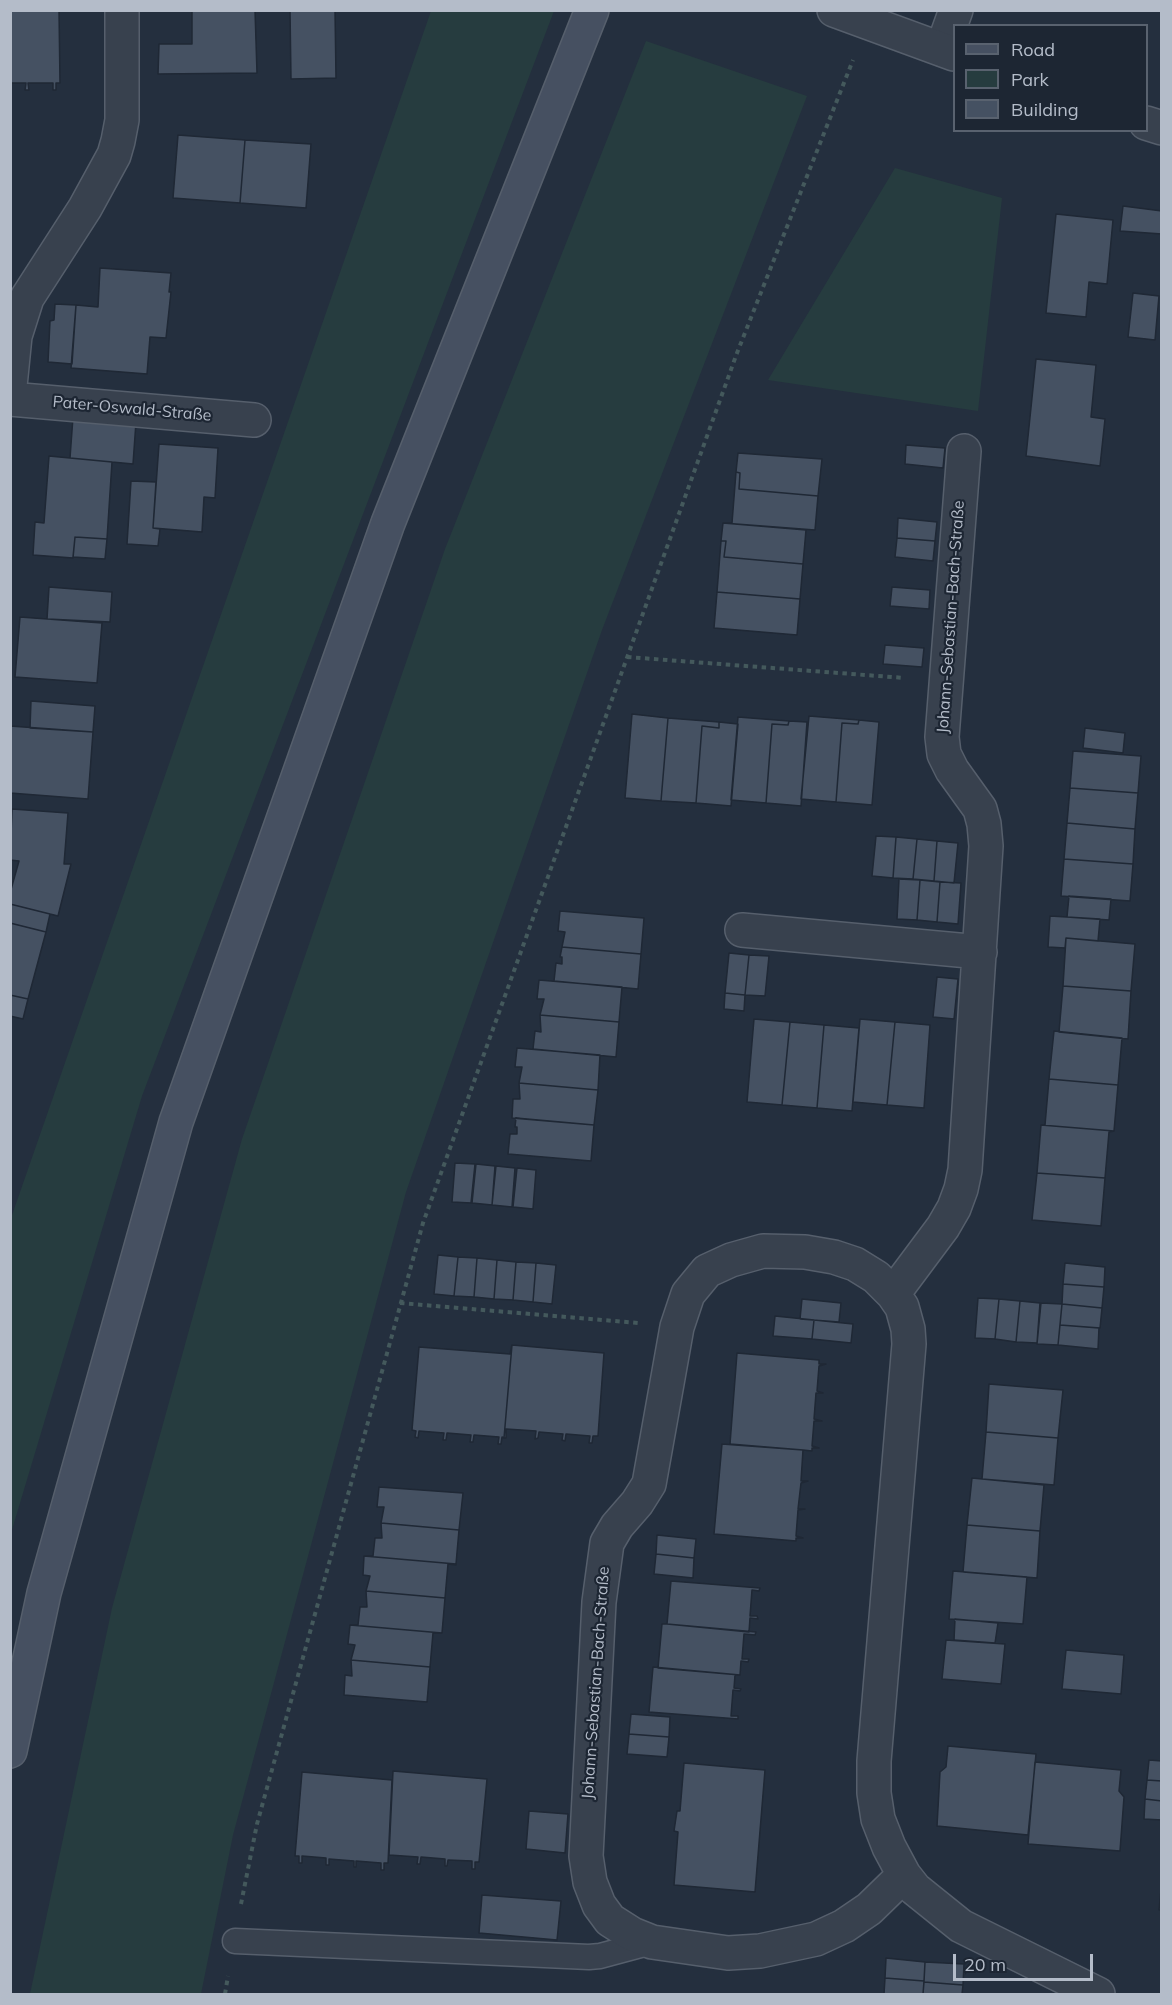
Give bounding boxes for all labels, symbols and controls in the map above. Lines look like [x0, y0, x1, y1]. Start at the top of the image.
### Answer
legend [953, 24, 1148, 132]
text: Road [1011, 38, 1055, 61]
text: Park [1011, 68, 1049, 91]
text: Building [1011, 98, 1079, 121]
street label: Pater-Oswald-Straße [52, 392, 212, 426]
street label: Johann-Sebastian-Bach-Straße [933, 500, 969, 734]
street label: Johann-Sebastian-Bach-Straße [578, 1566, 614, 1800]
scale bar [956, 1942, 1096, 1980]
text: 20 m [964, 1953, 1006, 1976]

